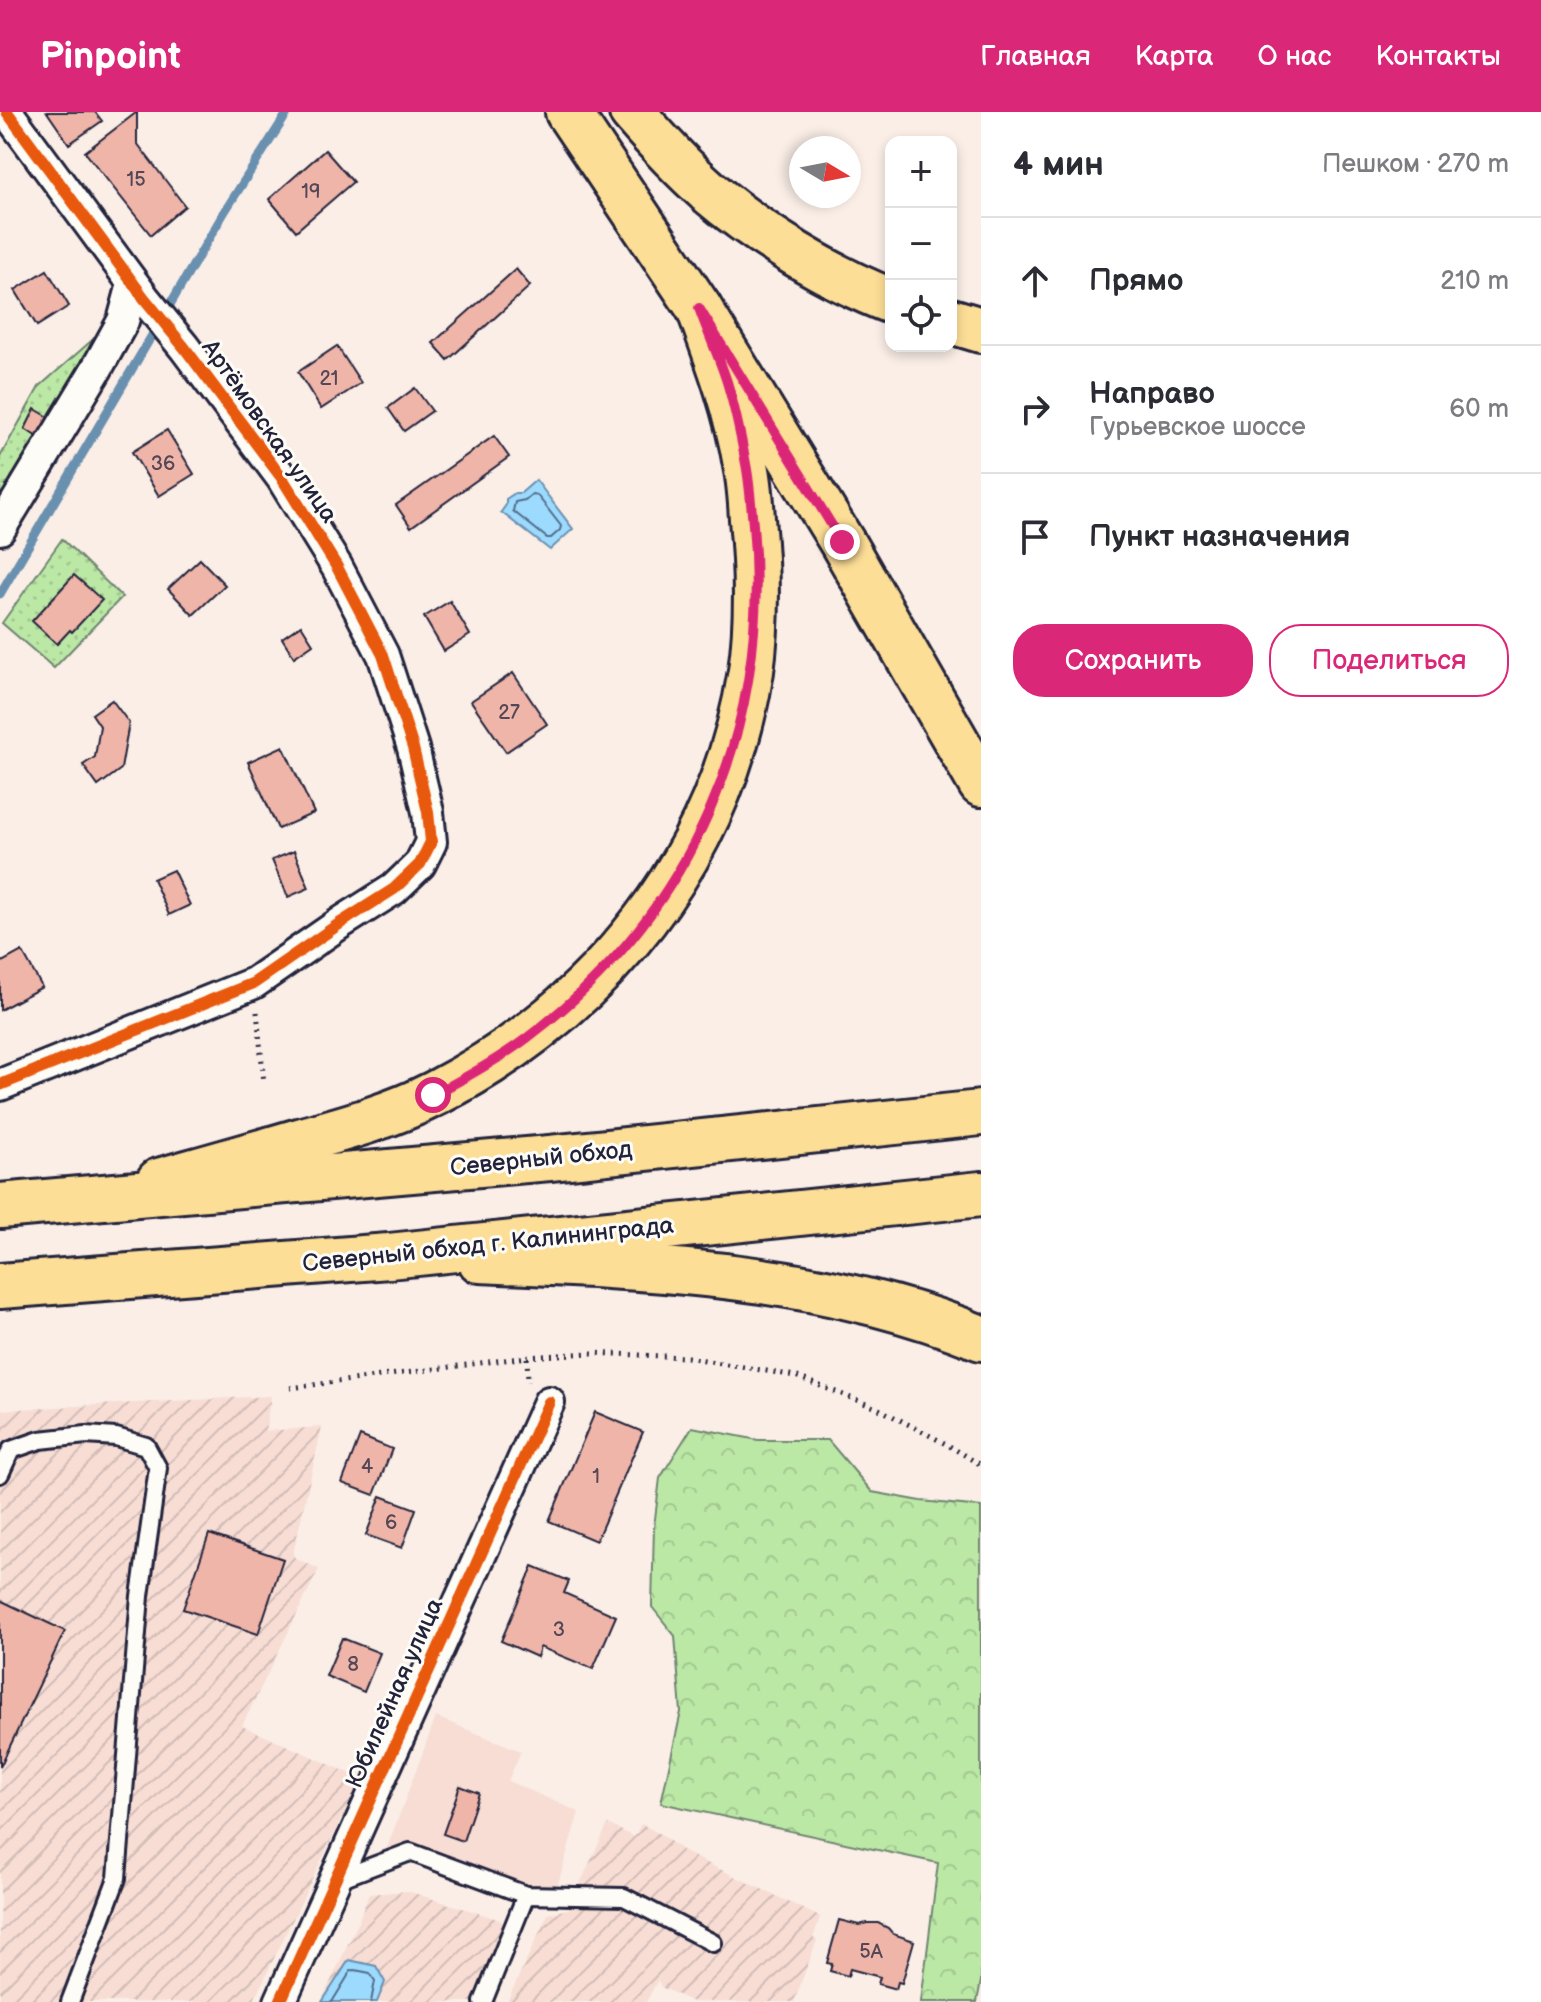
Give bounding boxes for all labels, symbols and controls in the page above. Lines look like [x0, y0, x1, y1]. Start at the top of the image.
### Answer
text: Pinpoint [40, 34, 181, 79]
text: Главная [980, 40, 1091, 73]
text: Карта [1135, 40, 1214, 73]
text: О нас [1258, 40, 1331, 73]
text: Контакты [1375, 40, 1501, 73]
north arrow [789, 136, 861, 208]
map controls [885, 136, 957, 352]
button: + [885, 136, 957, 208]
text: 4 мин [1013, 144, 1104, 185]
text: Пешком · 270 m [1322, 149, 1509, 180]
house number: 15 [126, 168, 146, 192]
house number: 19 [301, 180, 321, 204]
button: − [885, 208, 957, 280]
icon: ahead [1013, 259, 1057, 303]
text: Прямо [1089, 263, 1183, 299]
text: 210 m [1440, 266, 1509, 297]
button: locate [885, 280, 957, 352]
street label: Артёмовская улица [195, 333, 344, 528]
house number: 21 [319, 367, 339, 391]
text: Направо [1089, 376, 1215, 412]
icon: right [1013, 387, 1057, 431]
text: 60 m [1449, 394, 1509, 425]
text: Гурьевское шоссе [1089, 412, 1306, 443]
house number: 36 [151, 452, 175, 476]
icon: arrive [1013, 515, 1057, 559]
text: Пункт назначения [1089, 519, 1350, 555]
route end [824, 524, 860, 560]
button: Сохранить [1013, 624, 1253, 697]
button: Поделиться [1269, 624, 1509, 697]
house number: 27 [498, 701, 520, 725]
route start [415, 1077, 451, 1113]
street label: Северный обход [449, 1134, 634, 1182]
street label: Северный обход г. Калининграда [301, 1211, 675, 1278]
house number: 4 [361, 1455, 373, 1479]
house number: 1 [592, 1465, 600, 1489]
house number: 6 [385, 1511, 397, 1535]
street label: Юбилейная улица [340, 1594, 449, 1793]
house number: 3 [553, 1618, 565, 1642]
house number: 8 [347, 1653, 359, 1677]
house number: 5А [859, 1940, 884, 1964]

